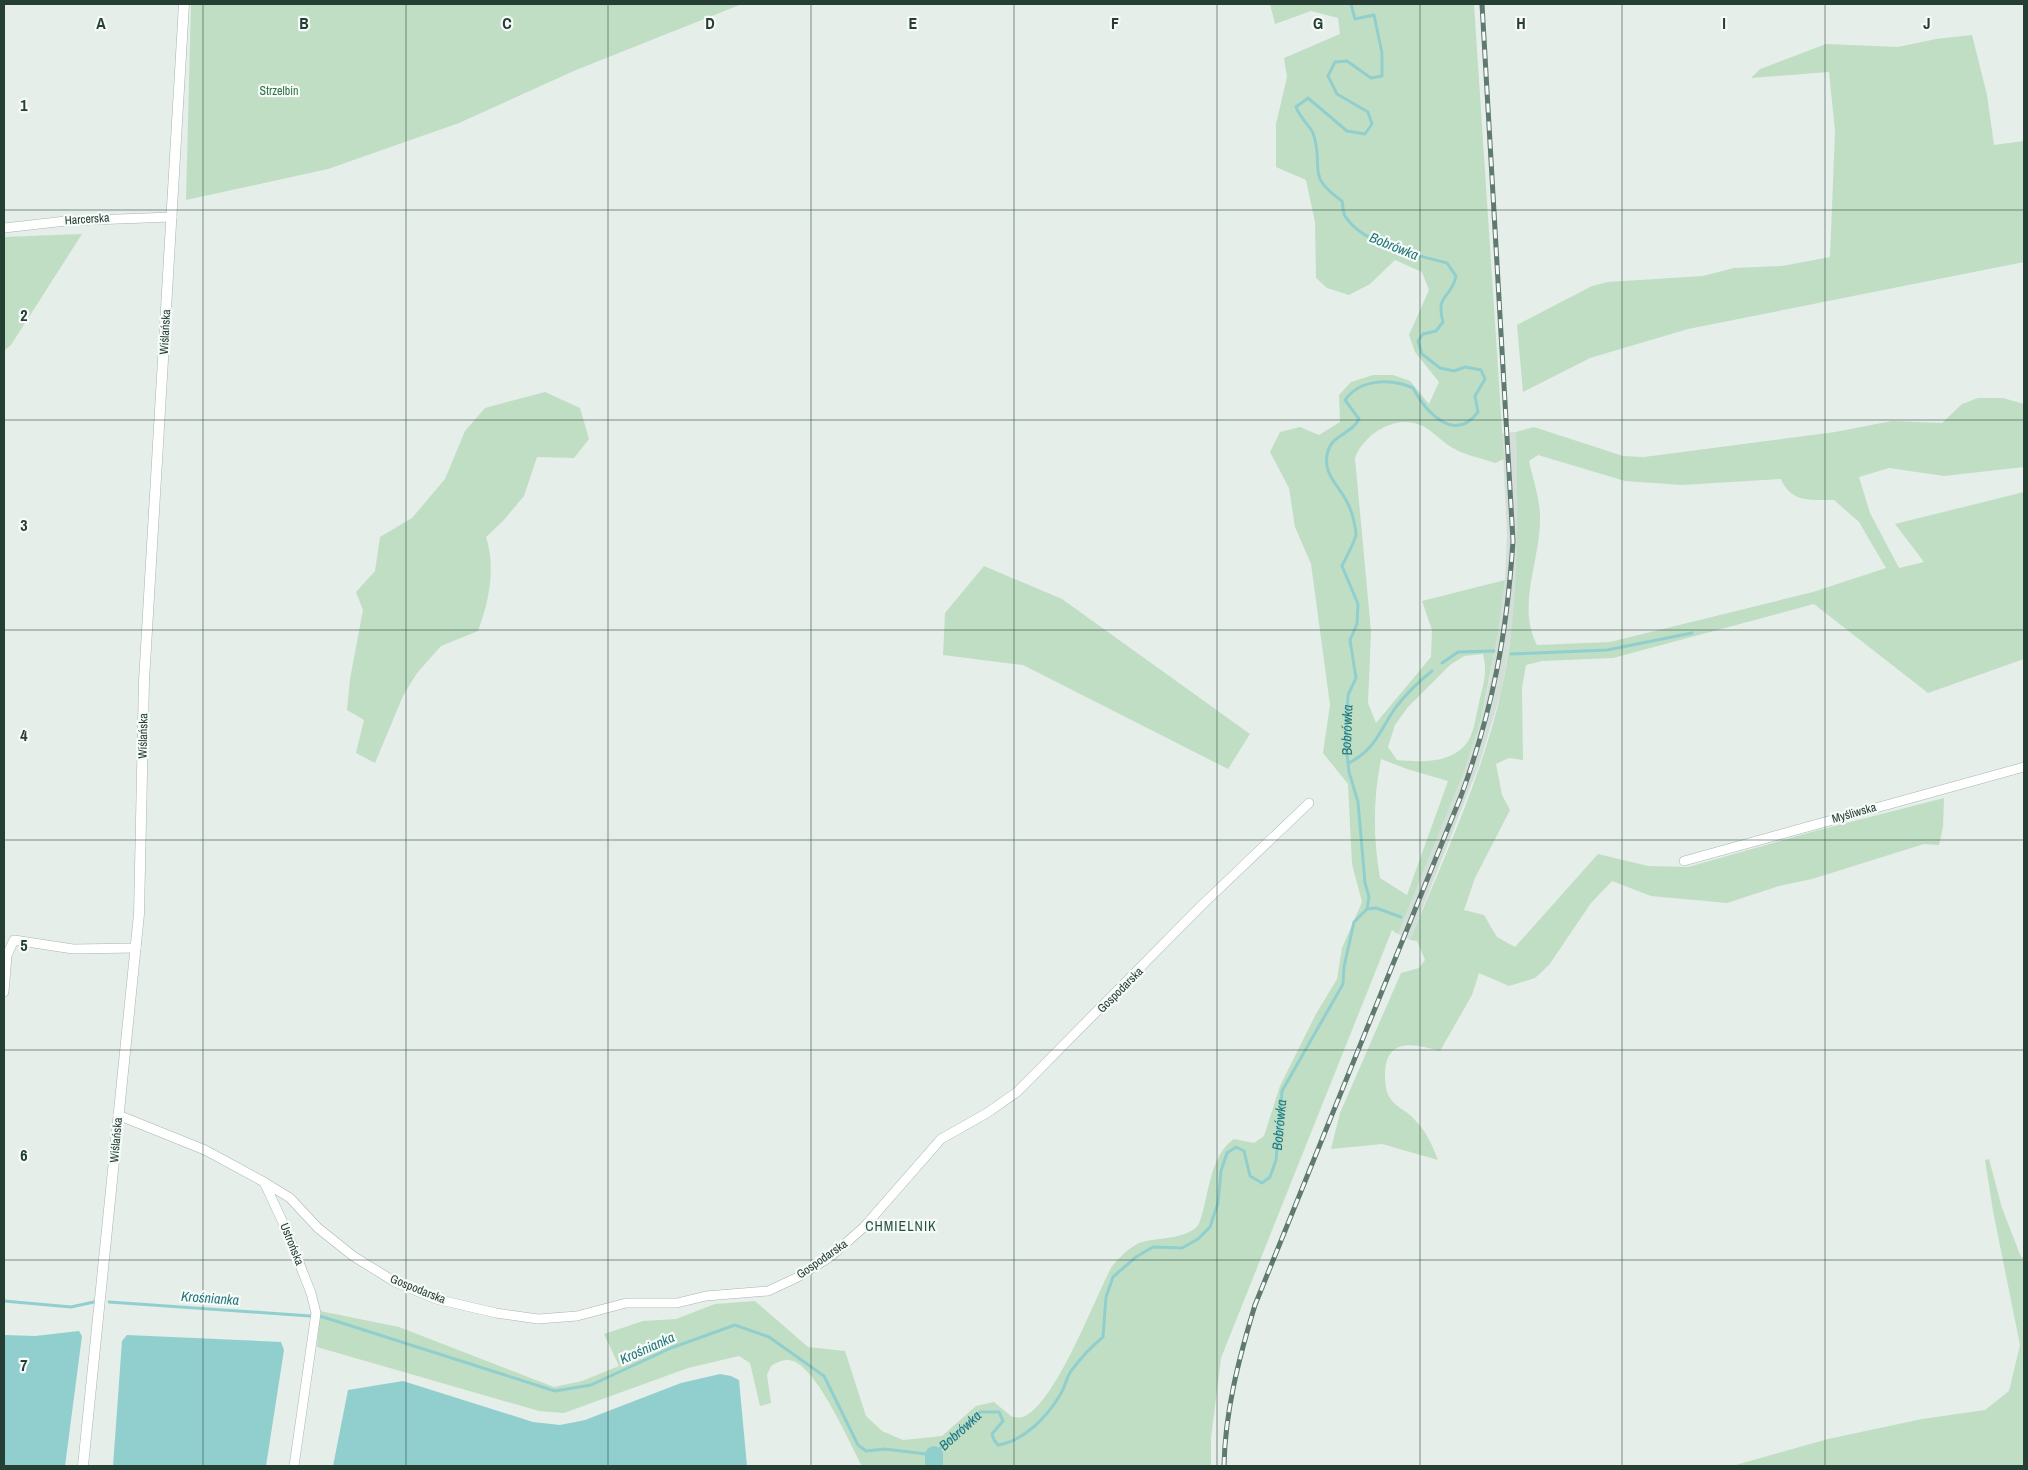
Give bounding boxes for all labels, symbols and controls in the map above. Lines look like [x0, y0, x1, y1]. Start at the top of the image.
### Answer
text: A [96, 12, 106, 34]
text: B [299, 12, 309, 34]
text: C [502, 12, 512, 34]
text: D [705, 12, 715, 34]
text: E [909, 12, 918, 34]
text: F [1111, 12, 1119, 34]
text: G [1313, 12, 1323, 34]
text: H [1516, 12, 1526, 34]
text: I [1722, 12, 1726, 34]
text: J [1923, 12, 1931, 34]
park label: Strzelbin [260, 83, 298, 99]
text: 1 [20, 94, 28, 116]
street label: Harcerska [64, 209, 110, 229]
water label: Bobrówka [1367, 228, 1421, 264]
text: 2 [20, 304, 28, 326]
street label: Wiślańska [156, 308, 174, 355]
text: 3 [20, 514, 28, 536]
water label: Bobrówka [1337, 704, 1357, 757]
street label: Wiślańska [135, 713, 151, 759]
text: 4 [20, 724, 28, 746]
street label: Myśliwska [1830, 799, 1879, 827]
text: 5 [20, 934, 28, 956]
street label: Gospodarska [1094, 963, 1147, 1016]
water label: Bobrówka [1268, 1099, 1290, 1151]
street label: Wiślańska [106, 1116, 126, 1163]
text: 6 [20, 1144, 28, 1166]
district label: CHMIELNIK [865, 1217, 937, 1235]
street label: Ustrońska [276, 1220, 308, 1268]
street label: Gospodarska [793, 1235, 851, 1282]
street label: Gospodarska [388, 1271, 449, 1308]
water label: Krośnianka [180, 1287, 240, 1309]
water label: Krośnianka [617, 1328, 677, 1368]
text: 7 [20, 1354, 28, 1376]
water label: Bobrówka [935, 1407, 985, 1454]

